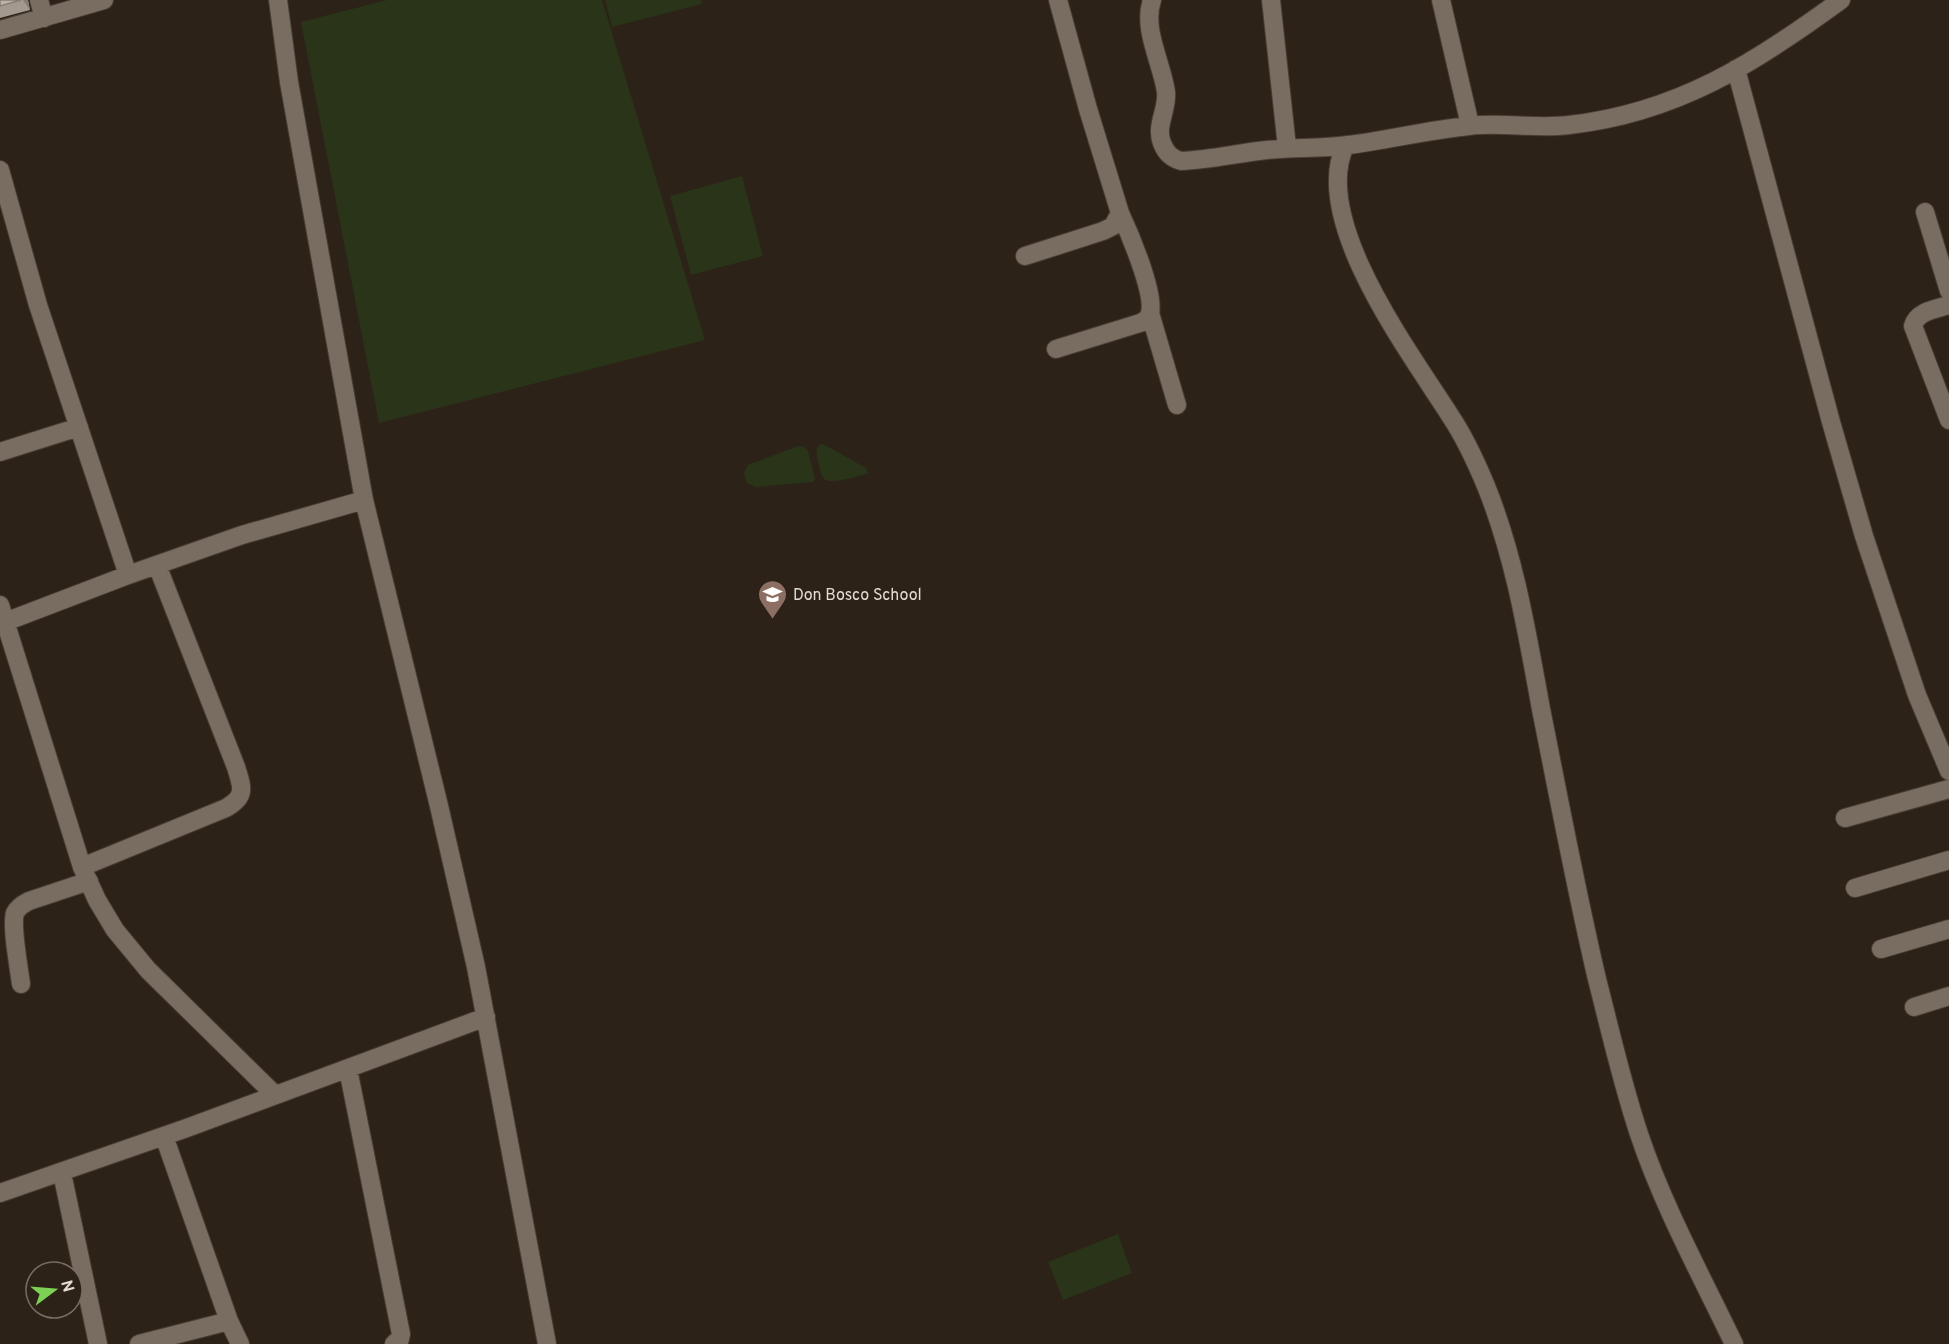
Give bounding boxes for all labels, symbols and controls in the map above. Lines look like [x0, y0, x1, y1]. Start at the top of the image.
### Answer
school or university icon: Don Bosco School [756, 578, 788, 620]
place label: Don Bosco School [793, 586, 922, 606]
north arrow [24, 1260, 84, 1320]
text: N [55, 1278, 78, 1295]

